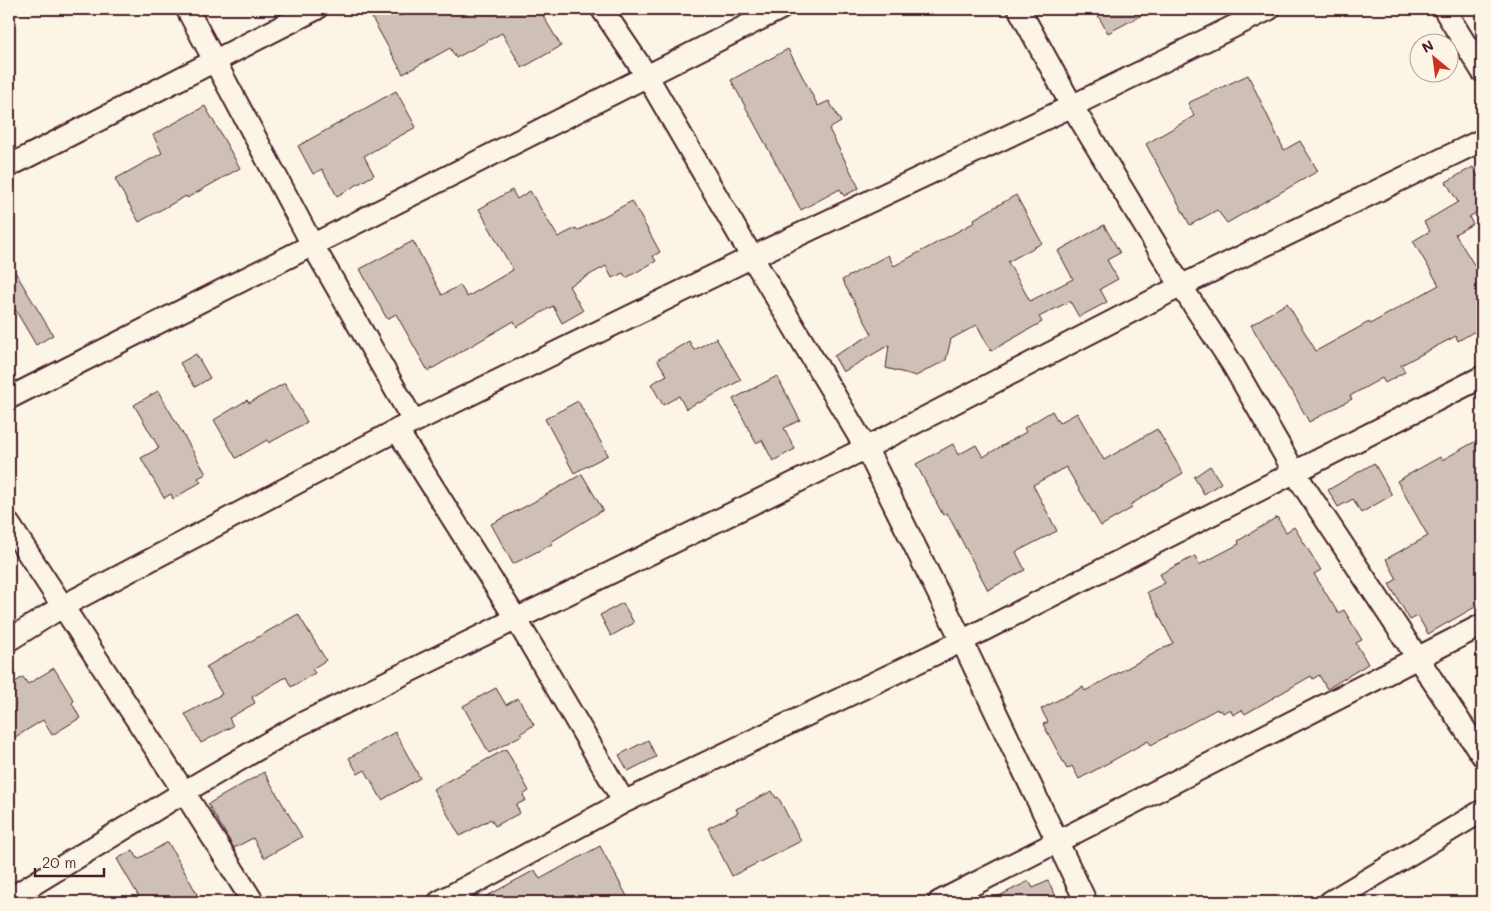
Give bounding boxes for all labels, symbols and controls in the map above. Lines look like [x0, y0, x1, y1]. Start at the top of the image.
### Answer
north arrow [1408, 32, 1458, 82]
text: N [1418, 35, 1437, 57]
scale bar [35, 846, 104, 878]
text: 20 m [42, 852, 76, 872]

